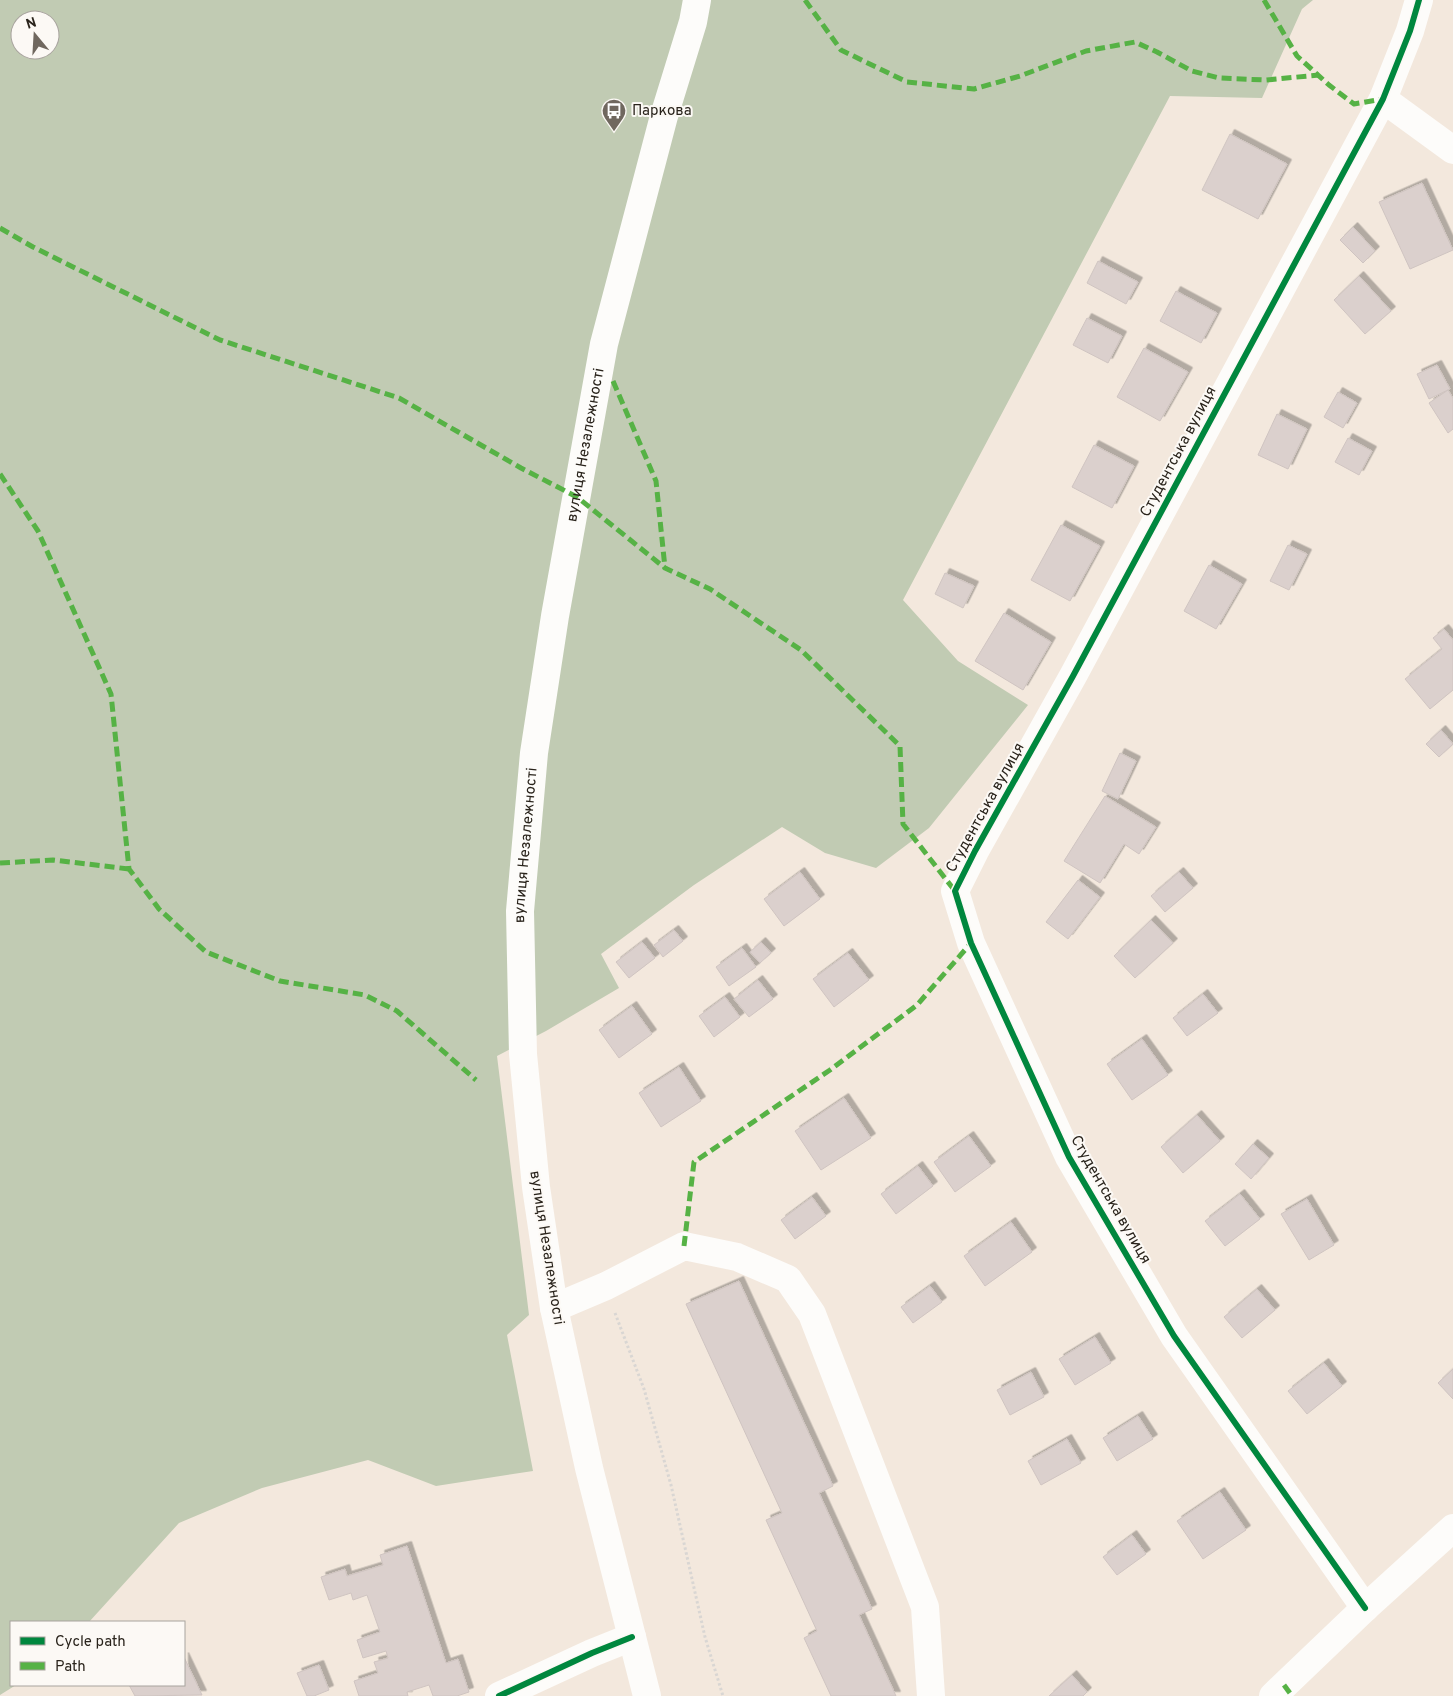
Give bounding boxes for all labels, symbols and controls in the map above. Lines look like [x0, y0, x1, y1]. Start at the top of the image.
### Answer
north arrow [10, 10, 60, 60]
text: N [24, 14, 39, 34]
bus stop icon: Паркова [601, 98, 627, 132]
place label: Паркова [632, 102, 692, 121]
street label: вулиця Незалежності [563, 367, 609, 523]
street label: Студентська вулиця [1137, 383, 1221, 521]
street label: Студентська вулиця [942, 740, 1030, 876]
street label: вулиця Незалежності [510, 767, 542, 923]
street label: Студентська вулиця [1065, 1132, 1155, 1268]
street label: вулиця Незалежності [524, 1170, 568, 1326]
legend [10, 1621, 185, 1686]
text: Cycle path [55, 1633, 126, 1652]
text: Path [55, 1658, 86, 1677]

